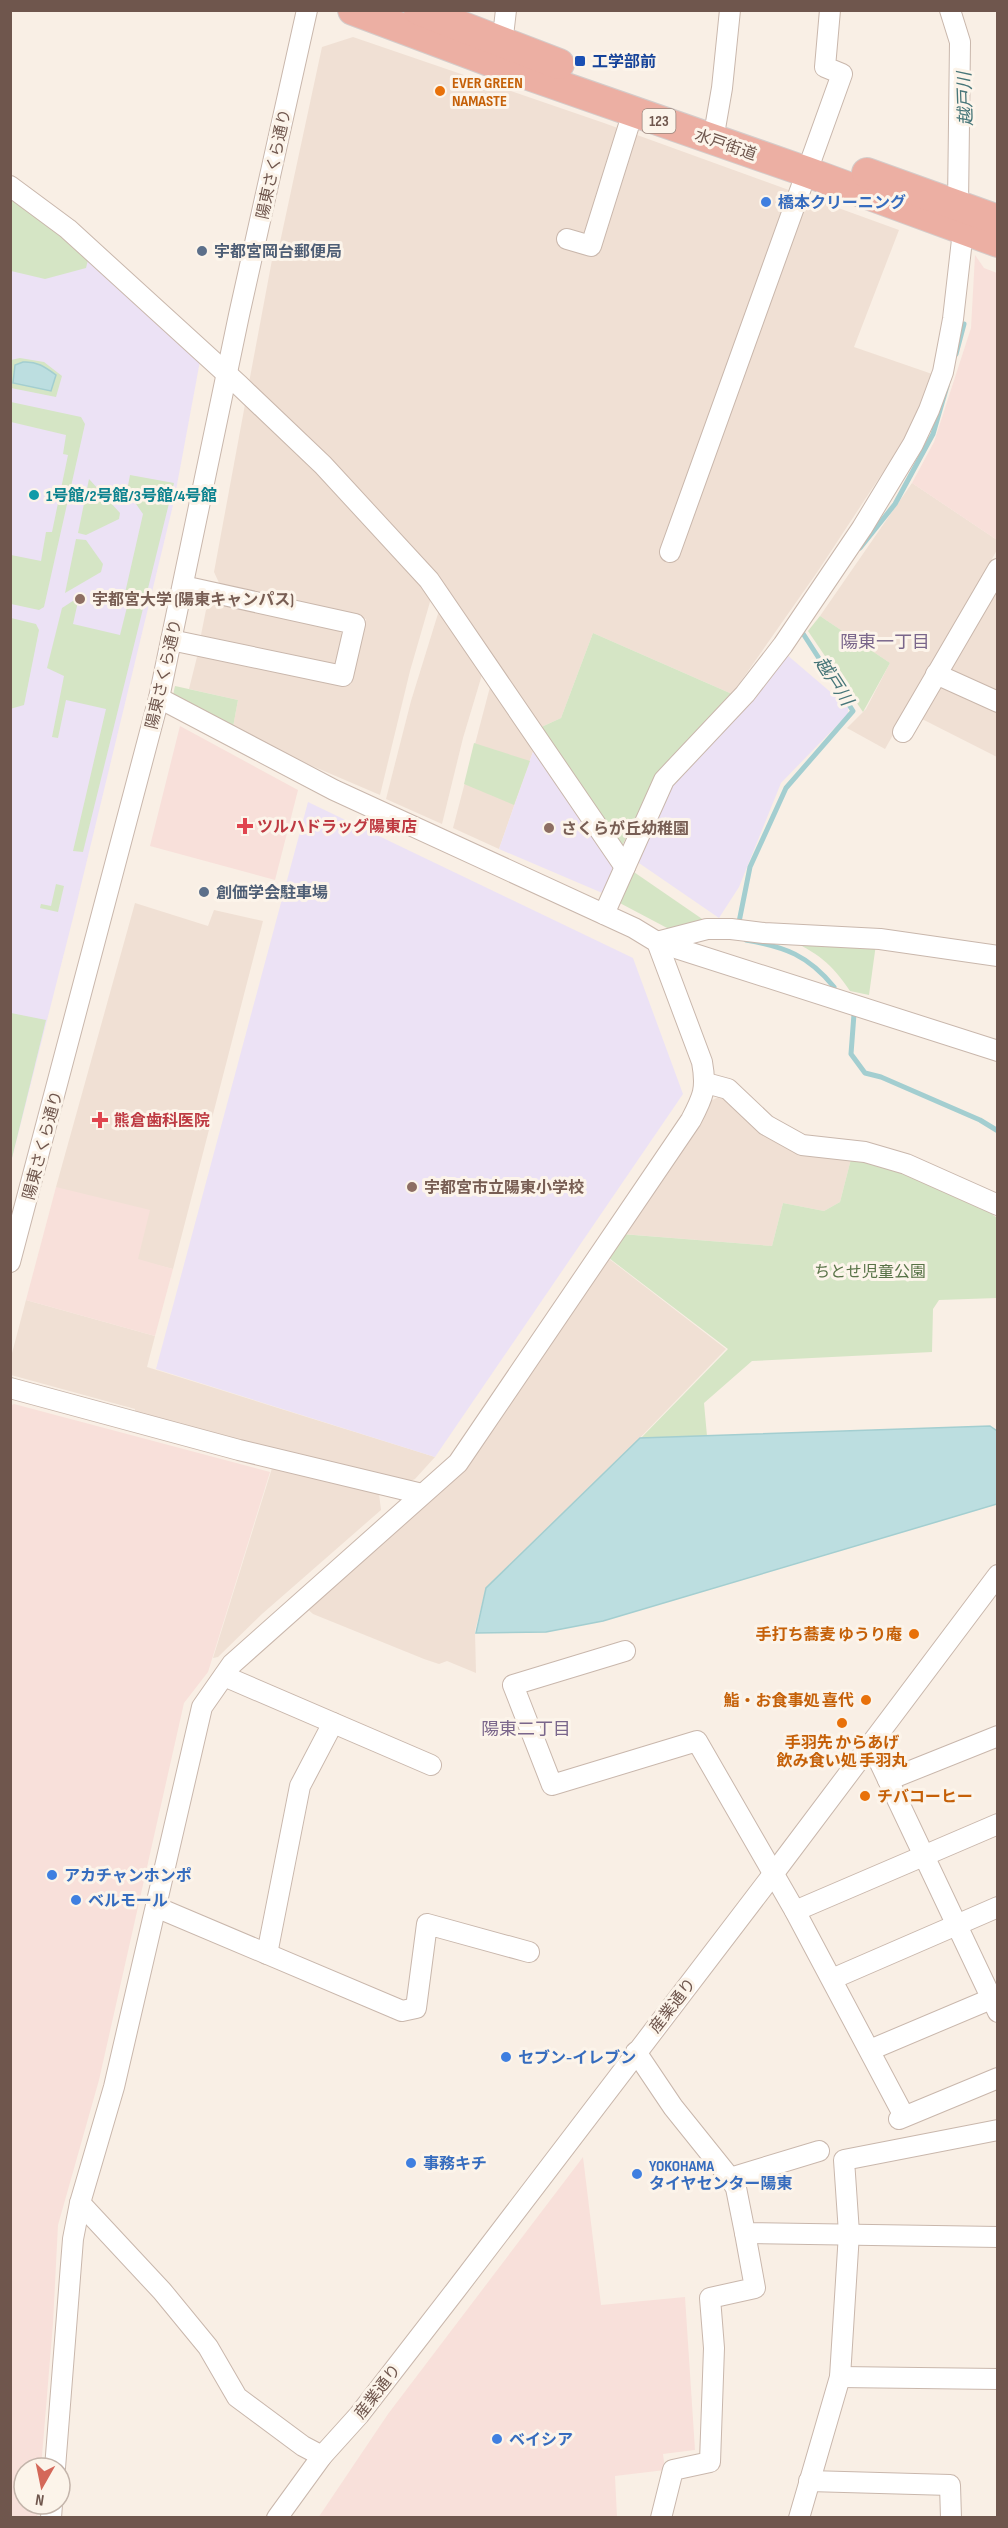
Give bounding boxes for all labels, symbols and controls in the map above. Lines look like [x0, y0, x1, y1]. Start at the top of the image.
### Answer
place label: 工学部前 [592, 53, 656, 72]
marker: 工学部前 [573, 54, 587, 68]
water label: 越戸川 [954, 70, 977, 126]
place label: EVER GREEN NAMASTE [452, 74, 523, 111]
marker: EVER GREEN NAMASTE [433, 84, 447, 98]
street label: 陽東さくら通り [254, 108, 295, 221]
road number: 123 [642, 109, 676, 133]
street label: 水戸街道 [692, 126, 759, 165]
place label: 橋本クリーニング [778, 193, 906, 213]
marker: 橋本クリーニング [759, 195, 773, 209]
place label: 宇都宮岡台郵便局 [214, 243, 342, 262]
marker: 宇都宮岡台郵便局 [195, 244, 209, 258]
place label: 1号館/2号館/3号館/4号館 [46, 487, 217, 506]
marker: 1号館/2号館/3号館/4号館 [27, 488, 41, 502]
place label: 宇都宮大学 (陽東キャンパス) [92, 591, 294, 610]
marker: 宇都宮大学 (陽東キャンパス) [73, 592, 87, 606]
street label: 陽東さくら通り [143, 618, 186, 731]
district label: 陽東一丁目 [840, 632, 930, 653]
water label: 越戸川 [810, 653, 858, 711]
place label: ツルハドラッグ陽東店 [257, 817, 417, 837]
marker: ツルハドラッグ陽東店 [238, 819, 252, 833]
place label: さくらが丘幼稚園 [561, 820, 689, 839]
marker: さくらが丘幼稚園 [542, 821, 556, 835]
place label: 創価学会駐車場 [216, 884, 328, 903]
marker: 創価学会駐車場 [197, 885, 211, 899]
street label: 陽東さくら通り [20, 1089, 67, 1202]
marker: 熊倉歯科医院 [91, 1111, 109, 1129]
place label: 熊倉歯科医院 [114, 1111, 210, 1131]
place label: 宇都宮市立陽東小学校 [424, 1179, 584, 1198]
marker: 宇都宮市立陽東小学校 [405, 1180, 419, 1194]
park label: ちとせ児童公園 [814, 1263, 926, 1282]
place label: 手打ち蕎麦 ゆうり庵 [756, 1626, 902, 1645]
marker: 手打ち蕎麦 ゆうり庵 [907, 1627, 921, 1641]
place label: 鮨・お食事処 喜代 [724, 1691, 854, 1711]
marker: 鮨・お食事処 喜代 [859, 1693, 873, 1707]
marker: 手羽先 からあげ 飲み食い処 手羽丸 [835, 1716, 849, 1730]
district label: 陽東二丁目 [481, 1719, 571, 1740]
place label: 手羽先 からあげ 飲み食い処 手羽丸 [776, 1734, 907, 1771]
place label: チバコーヒー [877, 1788, 973, 1807]
marker: チバコーヒー [858, 1789, 872, 1803]
place label: アカチャンホンポ [64, 1867, 192, 1886]
marker: アカチャンホンポ [45, 1868, 59, 1882]
place label: ベルモール [88, 1892, 168, 1911]
marker: ベルモール [69, 1893, 83, 1907]
street label: 産業通り [646, 1975, 700, 2037]
place label: セブン-イレブン [518, 2049, 636, 2068]
marker: セブン-イレブン [499, 2050, 513, 2064]
place label: 事務キチ [423, 2155, 487, 2174]
marker: 事務キチ [404, 2156, 418, 2170]
place label: YOKOHAMA タイヤセンター陽東 [649, 2157, 793, 2194]
marker: YOKOHAMA タイヤセンター陽東 [630, 2167, 644, 2181]
street label: 産業通り [351, 2361, 405, 2423]
place label: ベイシア [509, 2431, 573, 2450]
marker: ベイシア [490, 2432, 504, 2446]
north arrow [12, 2456, 72, 2516]
text: N [34, 2489, 46, 2509]

